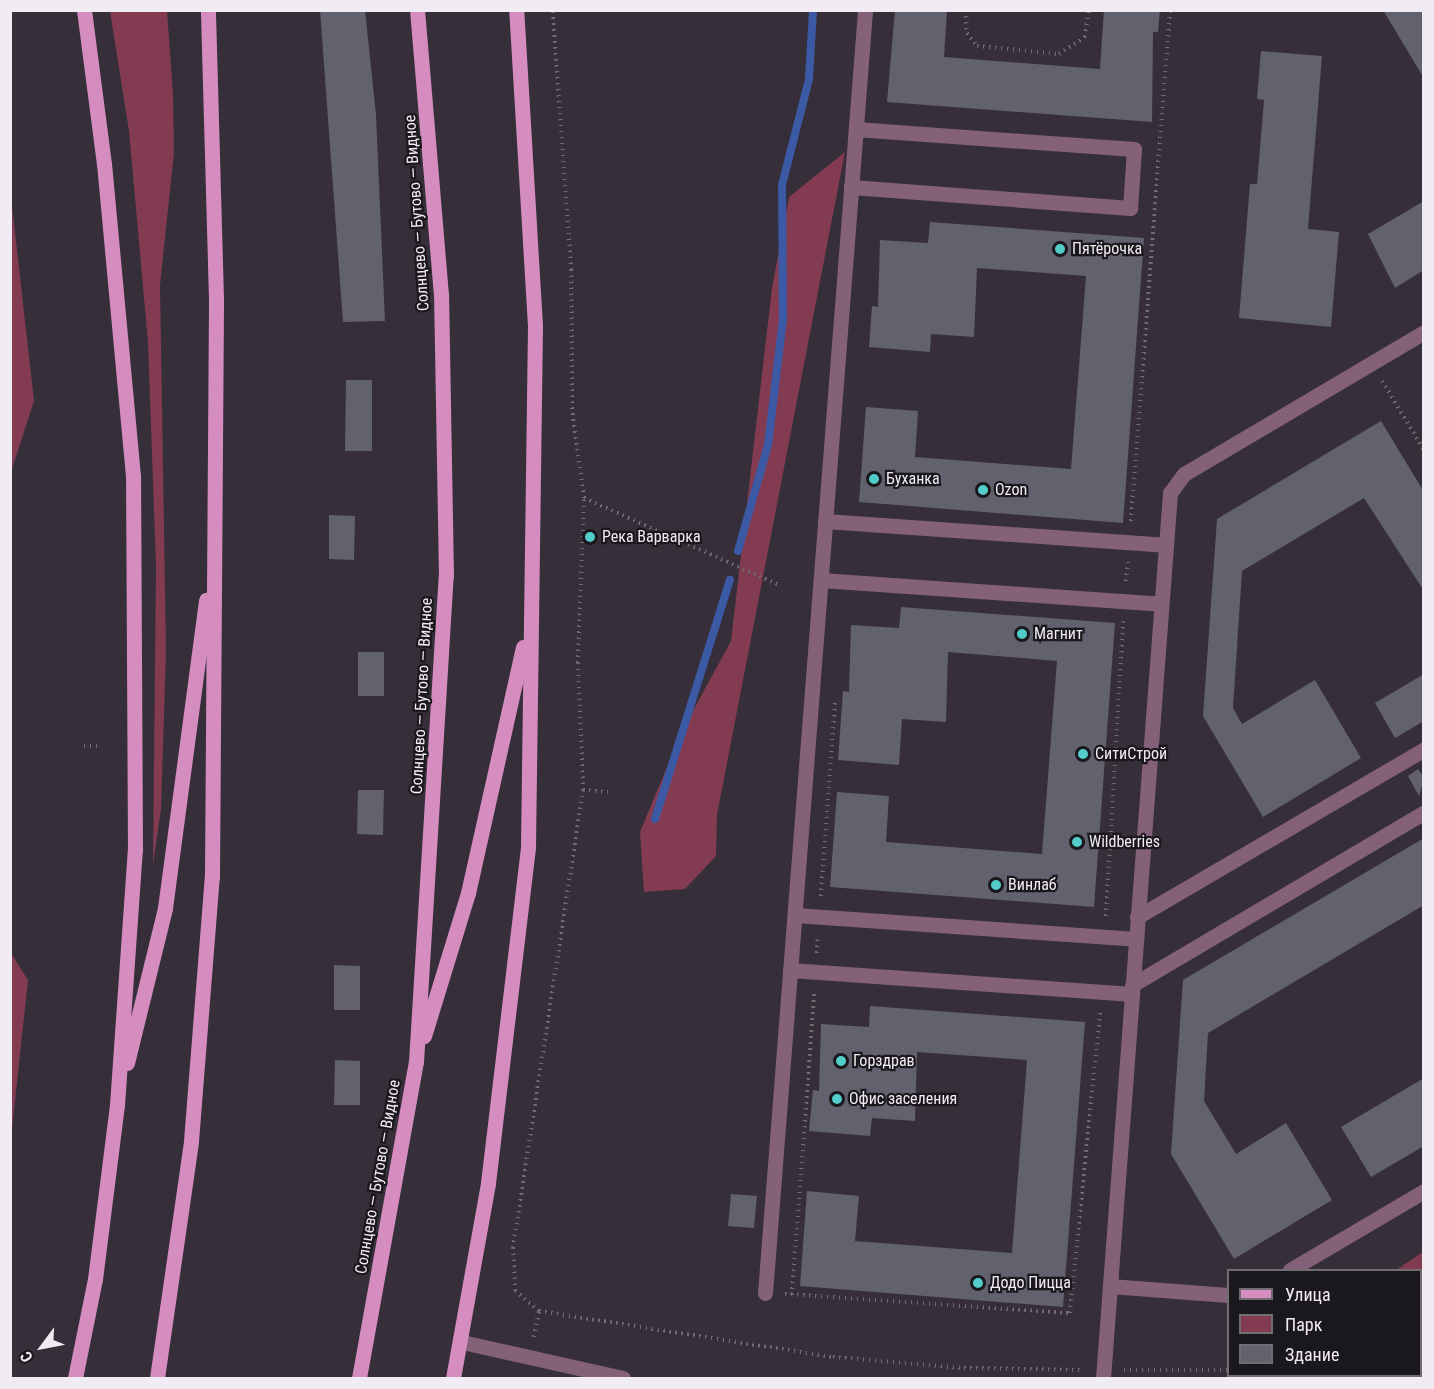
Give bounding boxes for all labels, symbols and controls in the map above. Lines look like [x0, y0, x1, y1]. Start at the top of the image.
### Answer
street label: Солнцево — Бутово — Видное [401, 114, 433, 312]
place label: Пятёрочка [1072, 239, 1142, 259]
marker: Пятёрочка [1053, 242, 1067, 256]
place label: Буханка [886, 469, 940, 489]
marker: Буханка [867, 472, 881, 486]
place label: Ozon [995, 480, 1027, 500]
marker: Ozon [976, 483, 990, 497]
place label: Река Варварка [602, 527, 701, 547]
marker: Река Варварка [583, 530, 597, 544]
street label: Солнцево — Бутово — Видное [407, 597, 437, 795]
place label: Магнит [1034, 624, 1083, 644]
marker: Магнит [1015, 627, 1029, 641]
place label: СитиСтрой [1095, 744, 1167, 764]
marker: СитиСтрой [1076, 747, 1090, 761]
place label: Wildberries [1089, 832, 1160, 852]
marker: Wildberries [1070, 835, 1084, 849]
place label: Винлаб [1008, 875, 1057, 895]
marker: Винлаб [989, 878, 1003, 892]
place label: Горздрав [853, 1051, 915, 1071]
marker: Горздрав [834, 1054, 848, 1068]
street label: Солнцево — Бутово — Видное [351, 1078, 405, 1276]
place label: Офис заселения [849, 1089, 957, 1109]
marker: Офис заселения [830, 1092, 844, 1106]
legend [1227, 1269, 1422, 1377]
place label: Додо Пицца [990, 1273, 1071, 1293]
marker: Додо Пицца [971, 1276, 985, 1290]
text: Улица [1285, 1284, 1331, 1305]
text: Парк [1285, 1314, 1322, 1335]
north arrow [12, 1317, 72, 1377]
text: Здание [1285, 1344, 1339, 1365]
text: С [16, 1348, 37, 1366]

